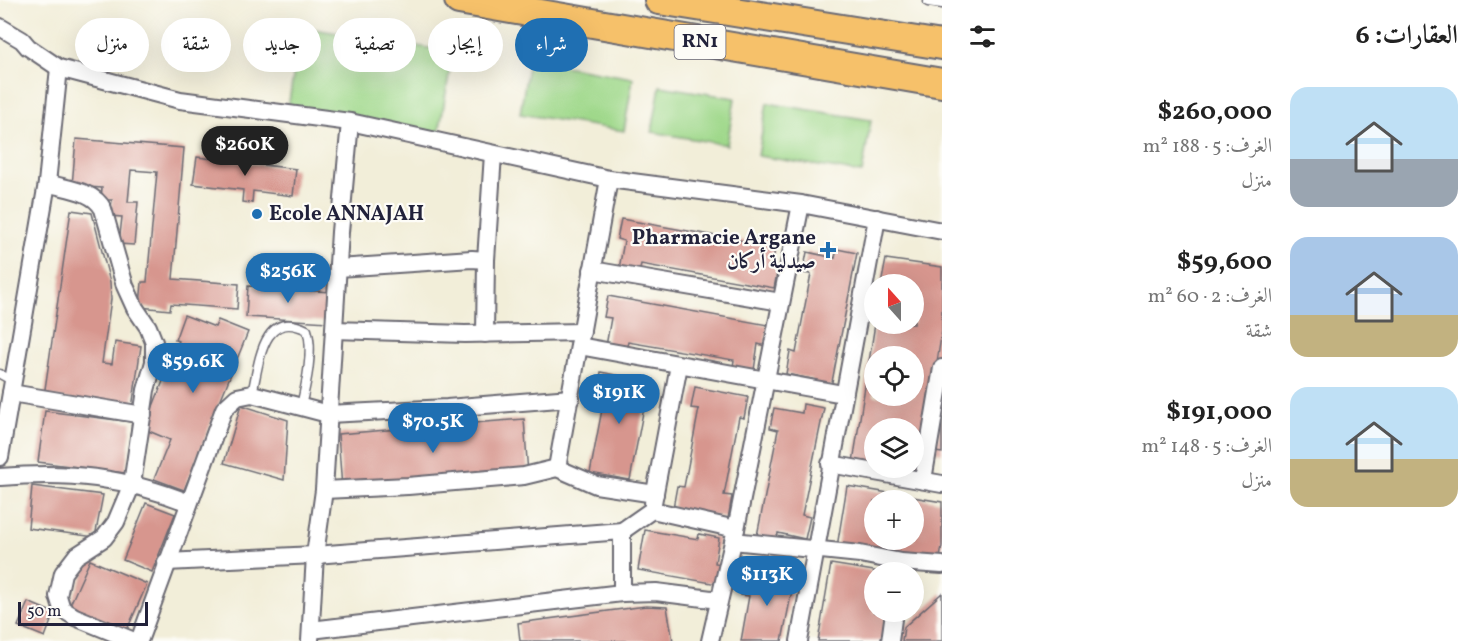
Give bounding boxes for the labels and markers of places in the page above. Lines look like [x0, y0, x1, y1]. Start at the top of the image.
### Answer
pin: $260K [203, 126, 287, 177]
place label: Ecole ANNAJAH [269, 200, 424, 229]
marker: Ecole ANNAJAH [250, 207, 264, 221]
place label: Pharmacie Argane صيدلية أركان [632, 224, 816, 277]
marker: Pharmacie Argane صيدلية أركان [821, 243, 835, 257]
pin: $256K [246, 253, 330, 304]
pin: $59.6K [144, 343, 242, 394]
pin: $191K [577, 374, 661, 425]
pin: $70.5K [384, 403, 482, 454]
pin: $113K [725, 556, 809, 607]

